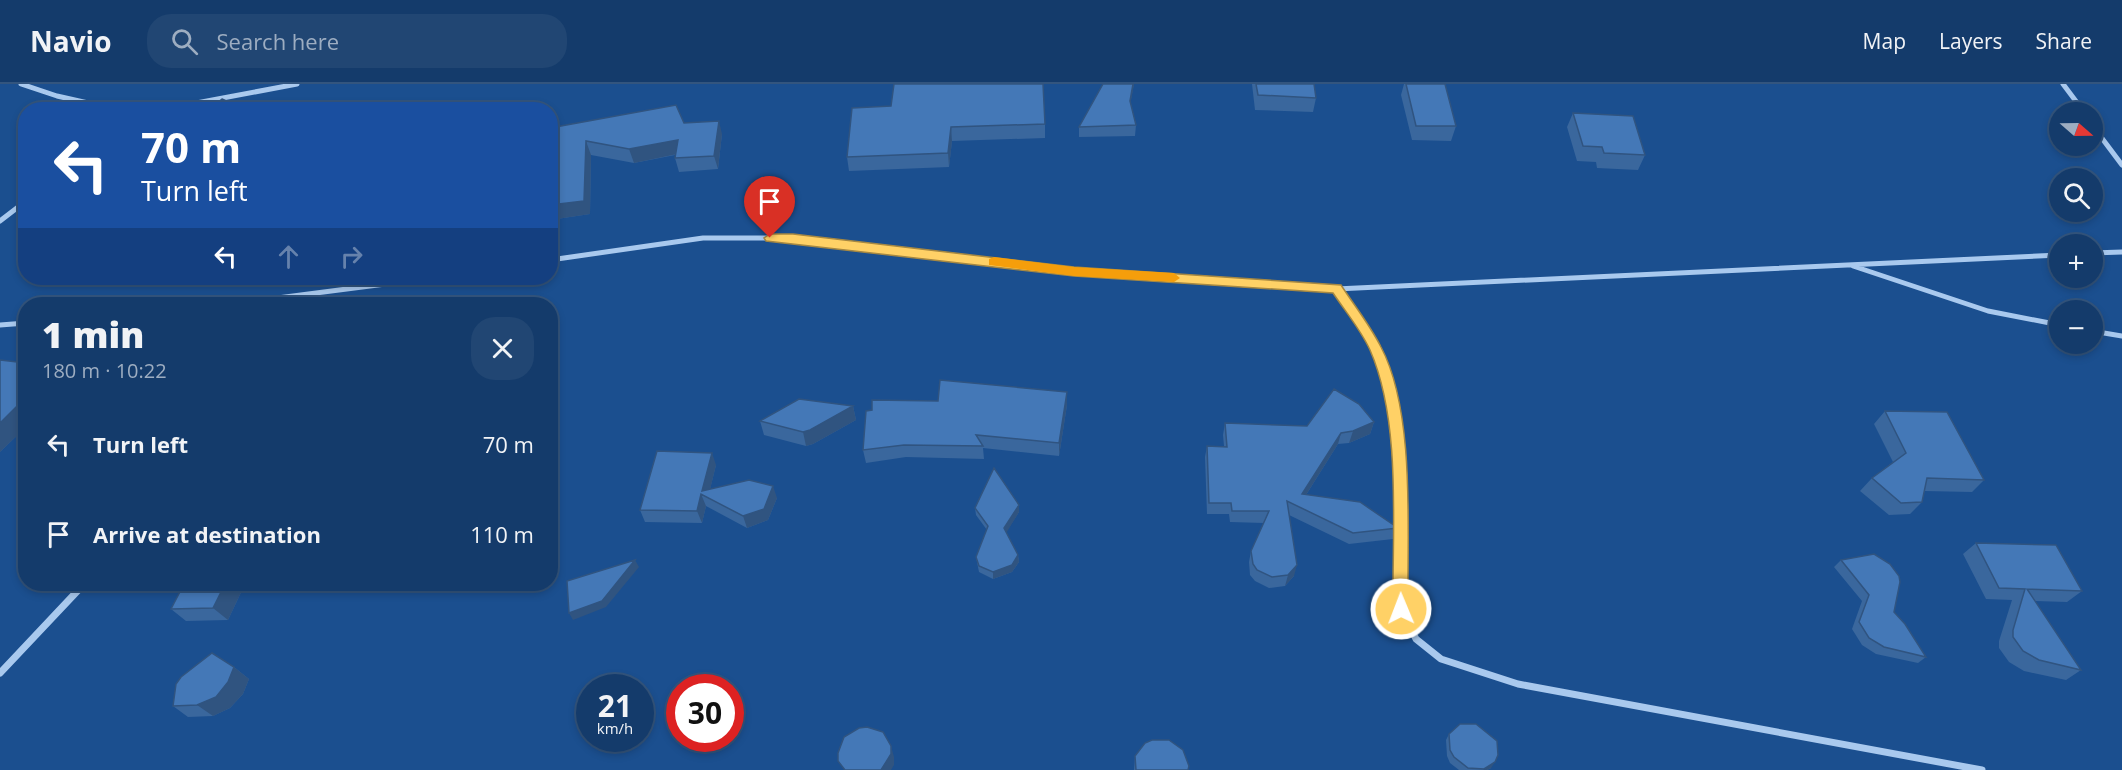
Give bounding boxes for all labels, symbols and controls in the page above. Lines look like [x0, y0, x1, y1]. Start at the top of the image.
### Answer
search box [147, 14, 567, 68]
text: Navio [30, 22, 111, 60]
icon: search [168, 25, 201, 58]
text: Search here [216, 26, 339, 56]
text: Map [1863, 27, 1906, 55]
text: Layers [1939, 27, 2003, 55]
text: Share [2036, 27, 2092, 55]
north arrow [2049, 102, 2103, 156]
map controls [2049, 102, 2103, 354]
text: 70 m [141, 118, 241, 175]
icon: left [42, 126, 120, 204]
button: search [2049, 168, 2103, 222]
text: Turn left [141, 172, 248, 209]
pin [744, 176, 795, 238]
icon: arrive [753, 185, 786, 218]
button: + [2049, 234, 2103, 288]
icon: left [209, 240, 242, 273]
icon: ahead [272, 240, 305, 273]
icon: right [335, 240, 368, 273]
button: − [2049, 300, 2103, 354]
text: 1 min [42, 310, 144, 359]
button: close [471, 317, 534, 380]
text: 180 m · 10:22 [42, 357, 167, 384]
icon: left [42, 428, 75, 461]
text: Turn left [93, 429, 188, 459]
text: 70 m [483, 429, 534, 459]
icon: arrive [42, 518, 75, 551]
text: Arrive at destination [93, 519, 321, 549]
text: 110 m [470, 519, 534, 549]
position arrow [1369, 577, 1433, 641]
speed limit sign: 30 [666, 674, 744, 752]
text: 21 [598, 685, 632, 726]
text: km/h [597, 718, 633, 738]

